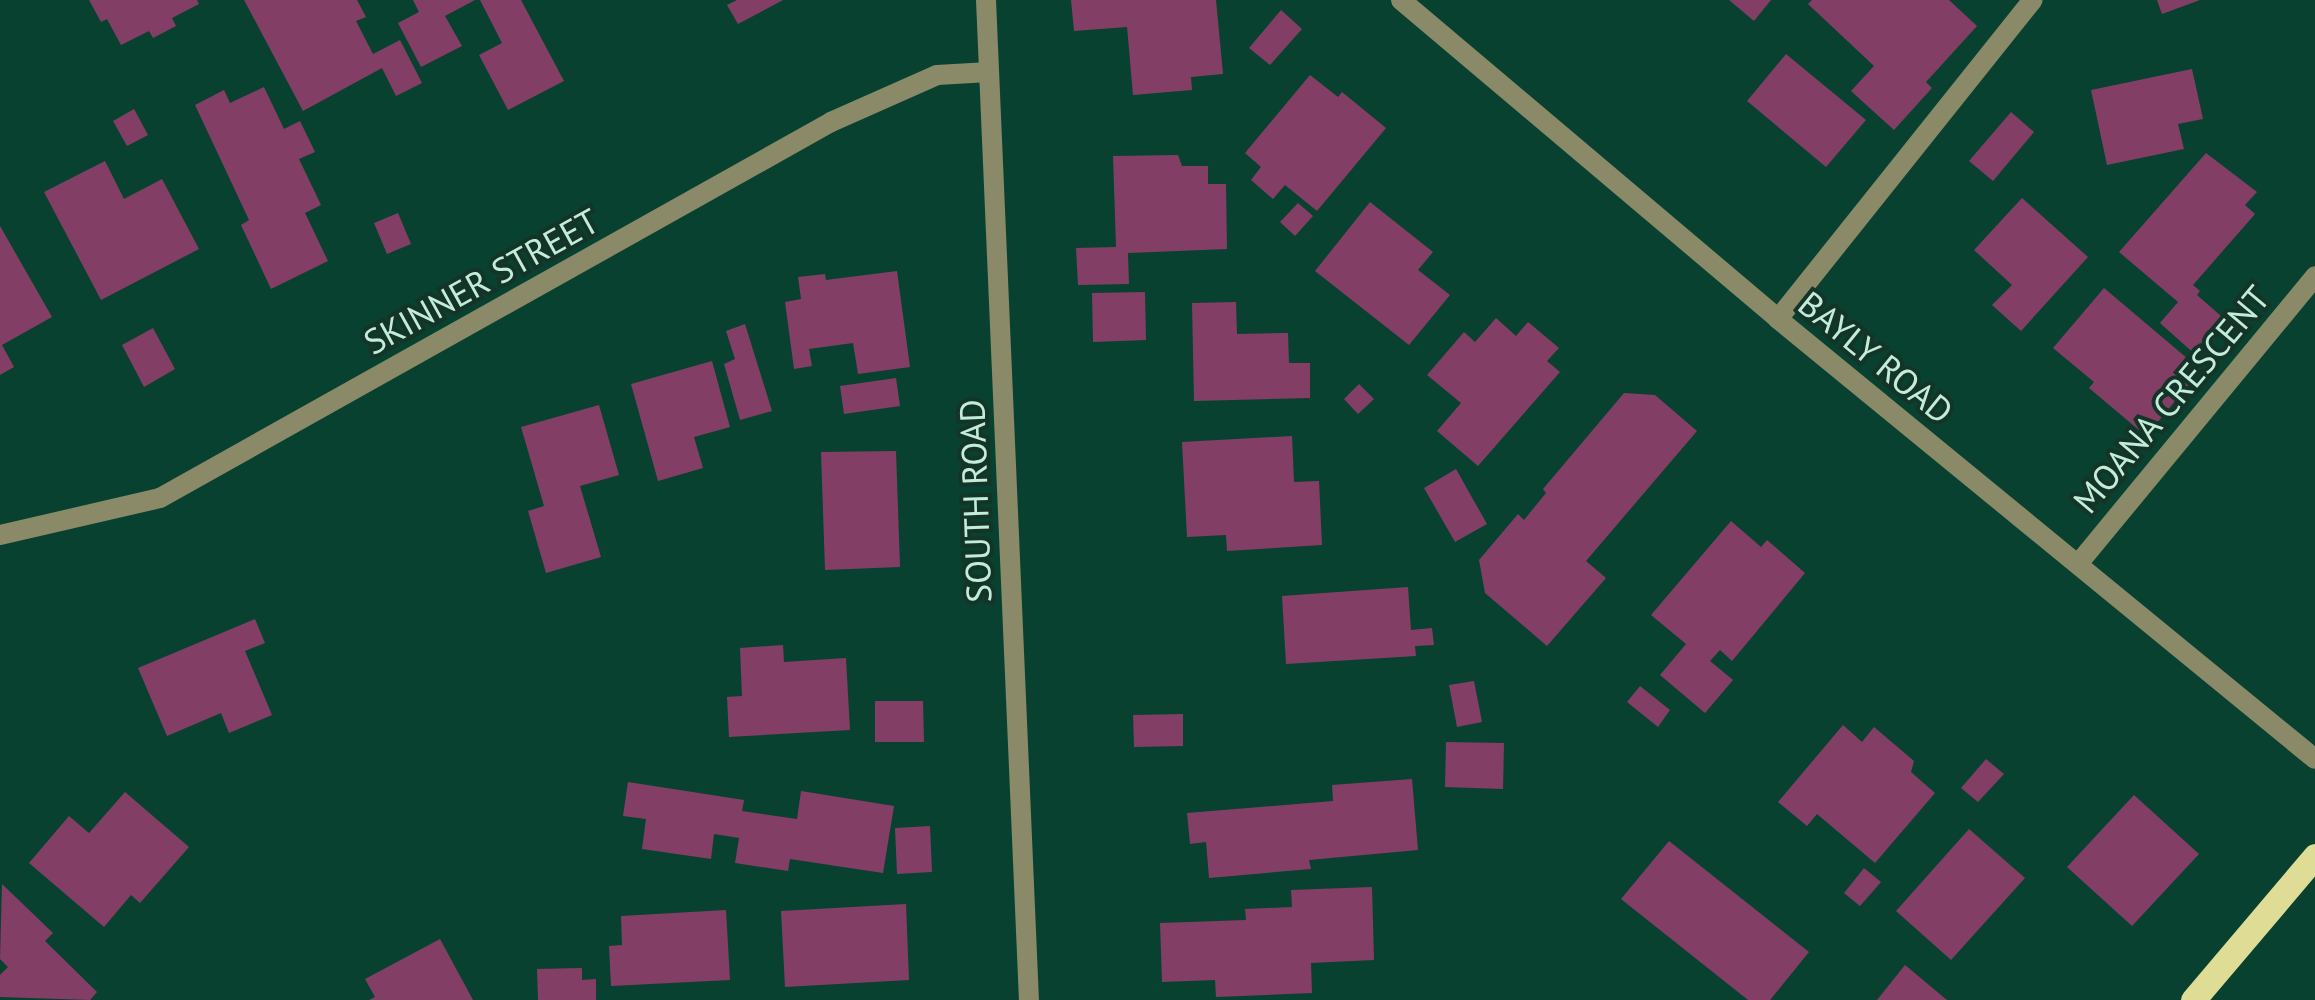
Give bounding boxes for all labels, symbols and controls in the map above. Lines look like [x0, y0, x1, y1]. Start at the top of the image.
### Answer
street label: SKINNER STREET [356, 199, 606, 363]
street label: MOANA CRESCENT [2063, 277, 2279, 521]
street label: BAYLY ROAD [1790, 282, 1962, 432]
street label: SOUTH ROAD [950, 399, 1000, 603]

